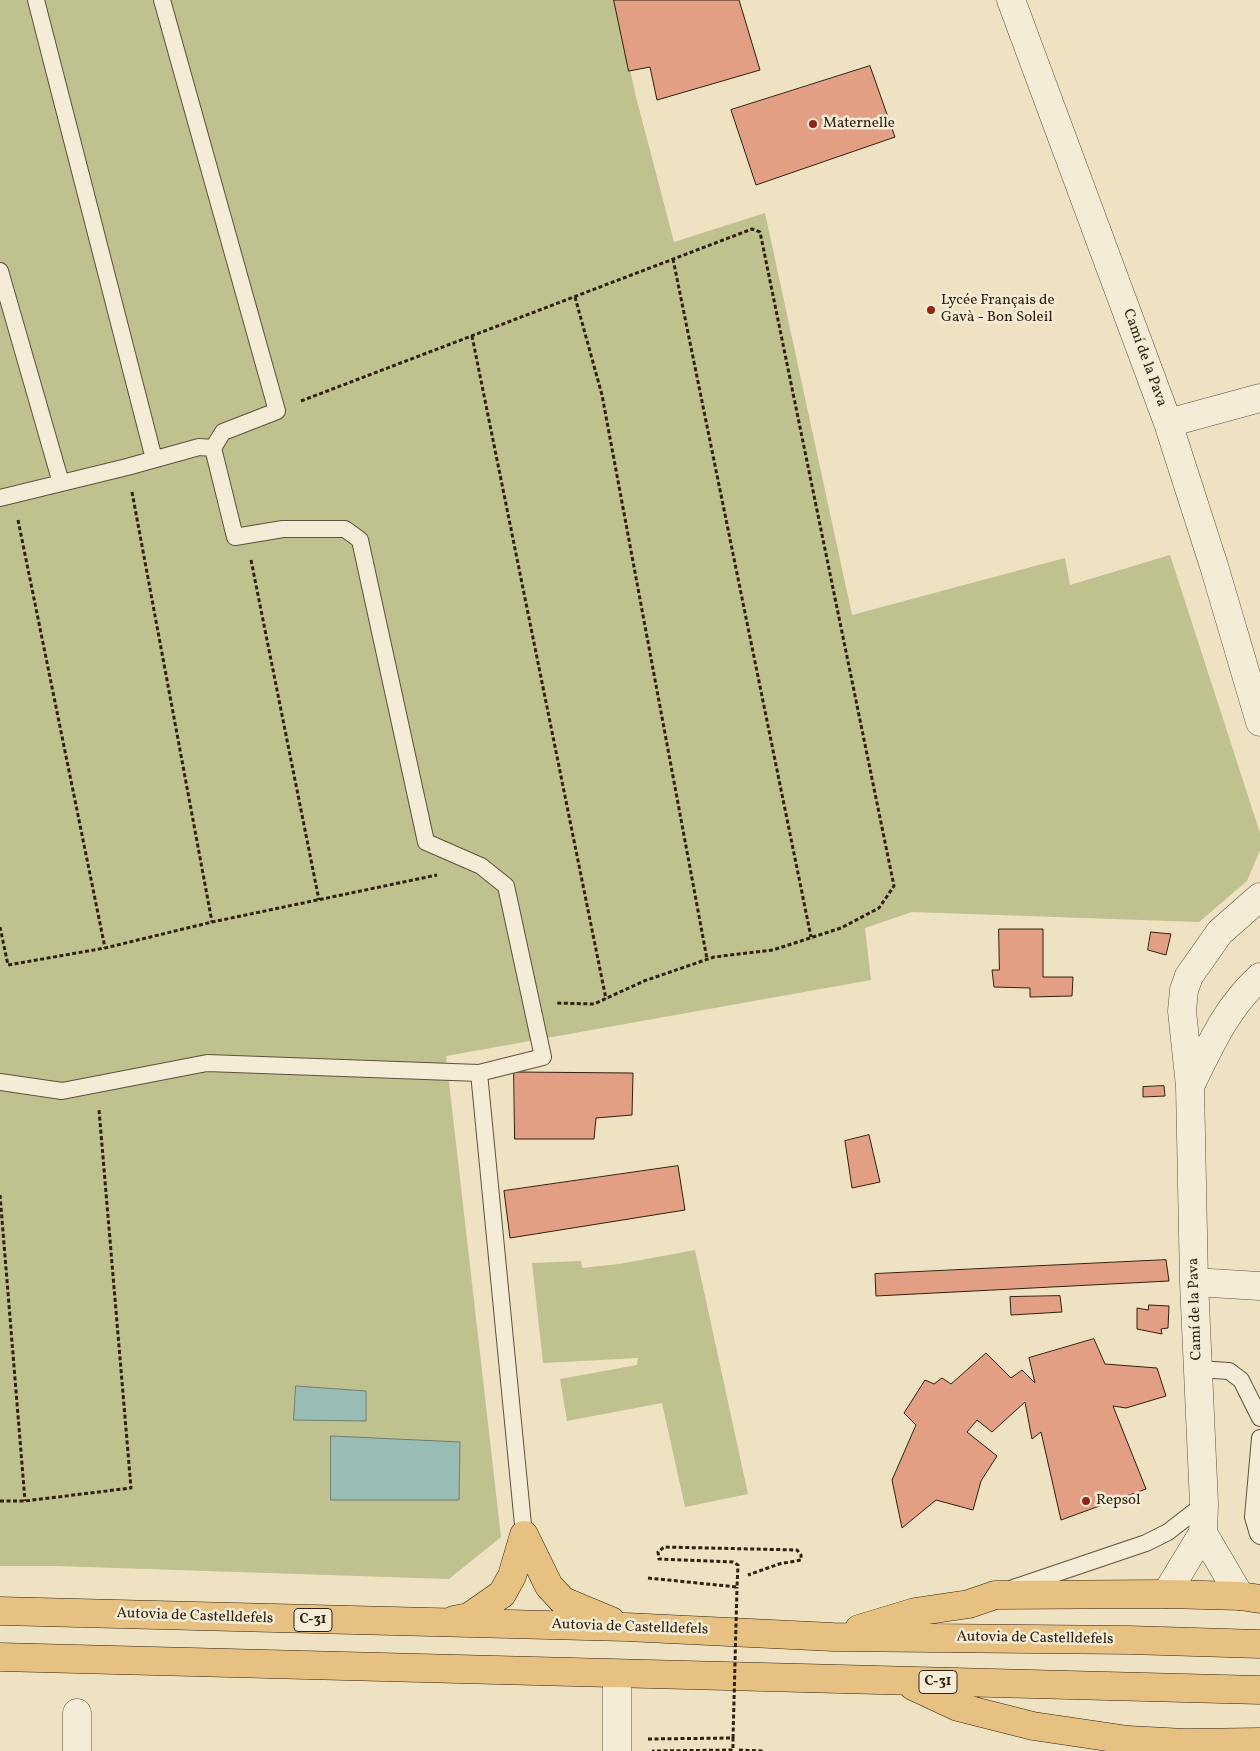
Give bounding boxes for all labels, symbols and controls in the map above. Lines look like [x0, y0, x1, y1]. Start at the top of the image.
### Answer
place label: Maternelle [823, 115, 895, 133]
marker: Maternelle [807, 118, 819, 130]
place label: Lycée Français de Gavà - Bon Soleil [941, 292, 1055, 327]
marker: Lycée Français de Gavà - Bon Soleil [925, 304, 937, 316]
street label: Camí de la Pava [1118, 307, 1170, 409]
street label: Camí de la Pava [1185, 1257, 1207, 1361]
place label: Repsol [1096, 1492, 1140, 1510]
marker: Repsol [1080, 1495, 1092, 1507]
street label: Autovia de Castelldefels [116, 1605, 274, 1629]
road number: C-31 [294, 1608, 332, 1632]
street label: Autovia de Castelldefels [551, 1616, 709, 1640]
street label: Autovia de Castelldefels [956, 1629, 1114, 1649]
road number: C-31 [919, 1670, 957, 1694]

